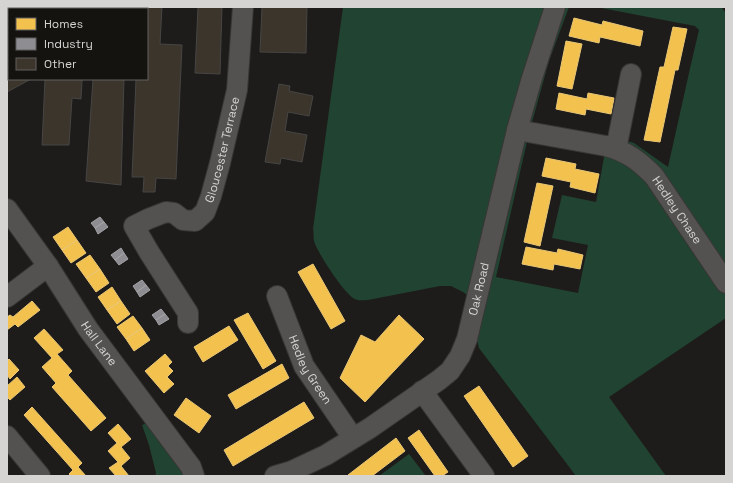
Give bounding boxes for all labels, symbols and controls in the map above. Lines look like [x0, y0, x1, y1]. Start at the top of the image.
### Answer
legend [8, 8, 148, 80]
text: Homes [44, 16, 83, 32]
text: Industry [44, 36, 93, 52]
text: Other [44, 56, 77, 72]
street label: Gloucester Terrace [201, 95, 243, 205]
street label: Hedley Chase [648, 173, 706, 247]
street label: Oak Road [465, 261, 493, 317]
street label: Hall Lane [77, 318, 121, 369]
street label: Hedley Green [285, 333, 336, 407]

